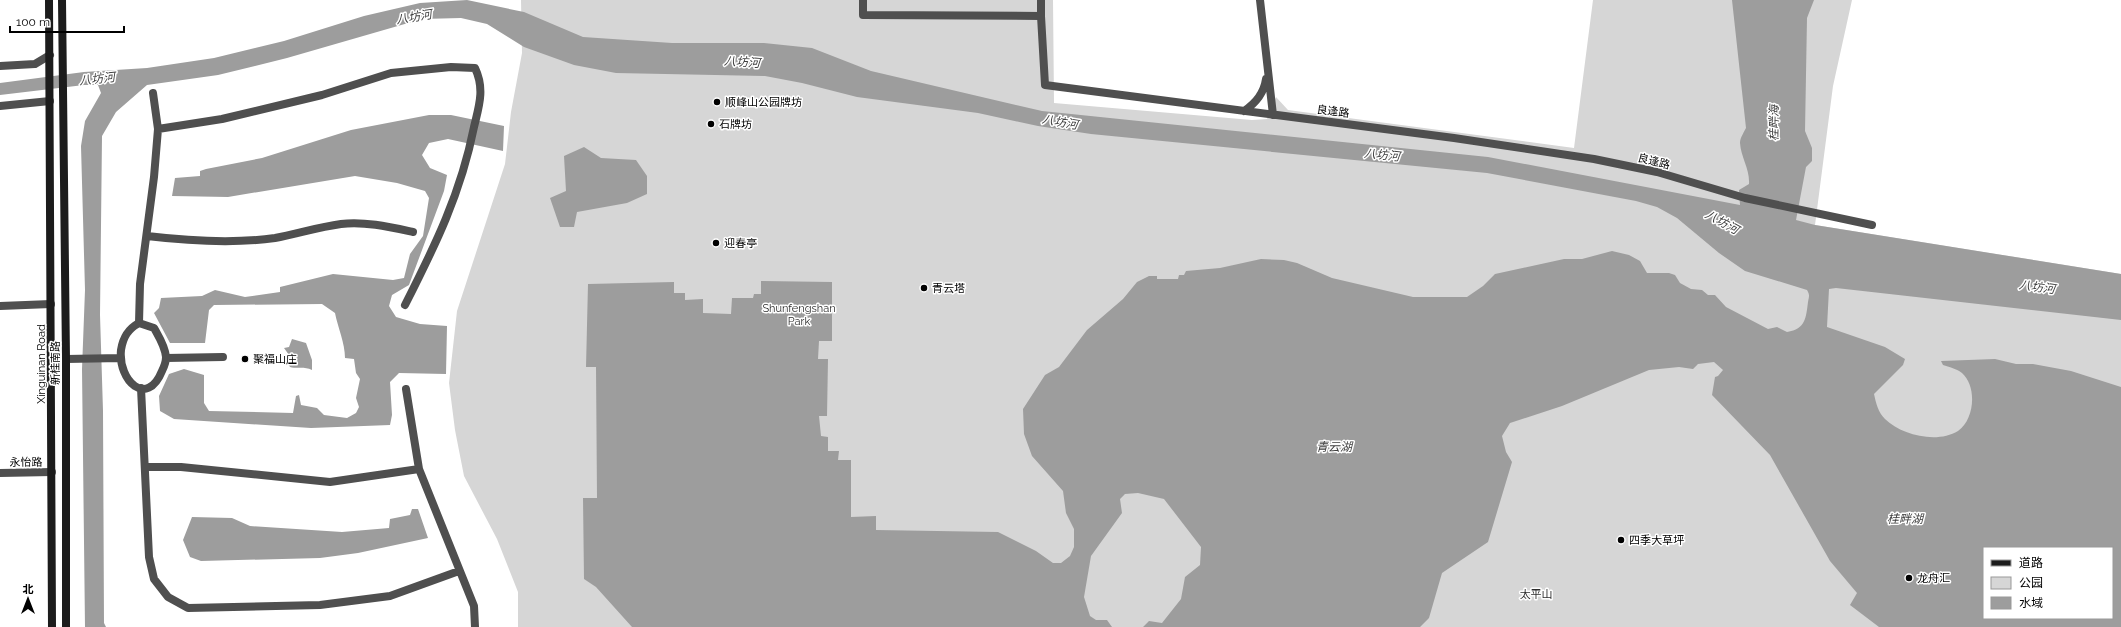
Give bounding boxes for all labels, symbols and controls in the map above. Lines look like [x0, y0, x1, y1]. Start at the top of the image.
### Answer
water label: 八坊河 [395, 7, 435, 27]
scale bar [10, 8, 124, 34]
text: 100 m [16, 15, 50, 29]
water label: 八坊河 [724, 54, 762, 70]
water label: 八坊河 [78, 70, 118, 88]
place label: 顺峰山公园牌坊 [725, 96, 802, 109]
marker: 顺峰山公园牌坊 [712, 97, 722, 107]
street label: 良逢路 [1316, 103, 1350, 120]
water label: 桂畔海 [1767, 103, 1781, 141]
water label: 八坊河 [1041, 112, 1081, 132]
place label: 石牌坊 [719, 118, 752, 131]
marker: 石牌坊 [706, 119, 716, 129]
water label: 八坊河 [1363, 146, 1403, 164]
street label: 良逢路 [1636, 151, 1671, 172]
water label: 八坊河 [1703, 207, 1743, 238]
place label: 迎春亭 [724, 237, 757, 250]
marker: 迎春亭 [711, 238, 721, 248]
water label: 八坊河 [2018, 278, 2058, 297]
place label: 青云塔 [932, 282, 965, 295]
marker: 青云塔 [919, 283, 929, 293]
park label: Shunfengshan Park [762, 302, 836, 328]
street label: Xinguinan Road [35, 324, 48, 404]
street label: 新桂南路 [49, 341, 62, 385]
place label: 聚福山庄 [253, 353, 297, 366]
marker: 聚福山庄 [240, 354, 250, 364]
water label: 青云湖 [1316, 440, 1354, 454]
street label: 永怡路 [9, 456, 43, 469]
water label: 桂畔湖 [1887, 512, 1925, 526]
place label: 四季大草坪 [1629, 534, 1684, 547]
marker: 四季大草坪 [1616, 535, 1626, 545]
legend [1983, 547, 2113, 619]
text: 道路 [2019, 556, 2043, 570]
place label: 龙舟汇 [1917, 572, 1950, 585]
marker: 龙舟汇 [1904, 573, 1914, 583]
text: 公园 [2019, 576, 2043, 590]
north arrow [8, 579, 48, 619]
text: 北 [23, 583, 34, 596]
park label: 太平山 [1520, 588, 1553, 601]
text: 水域 [2019, 596, 2043, 610]

